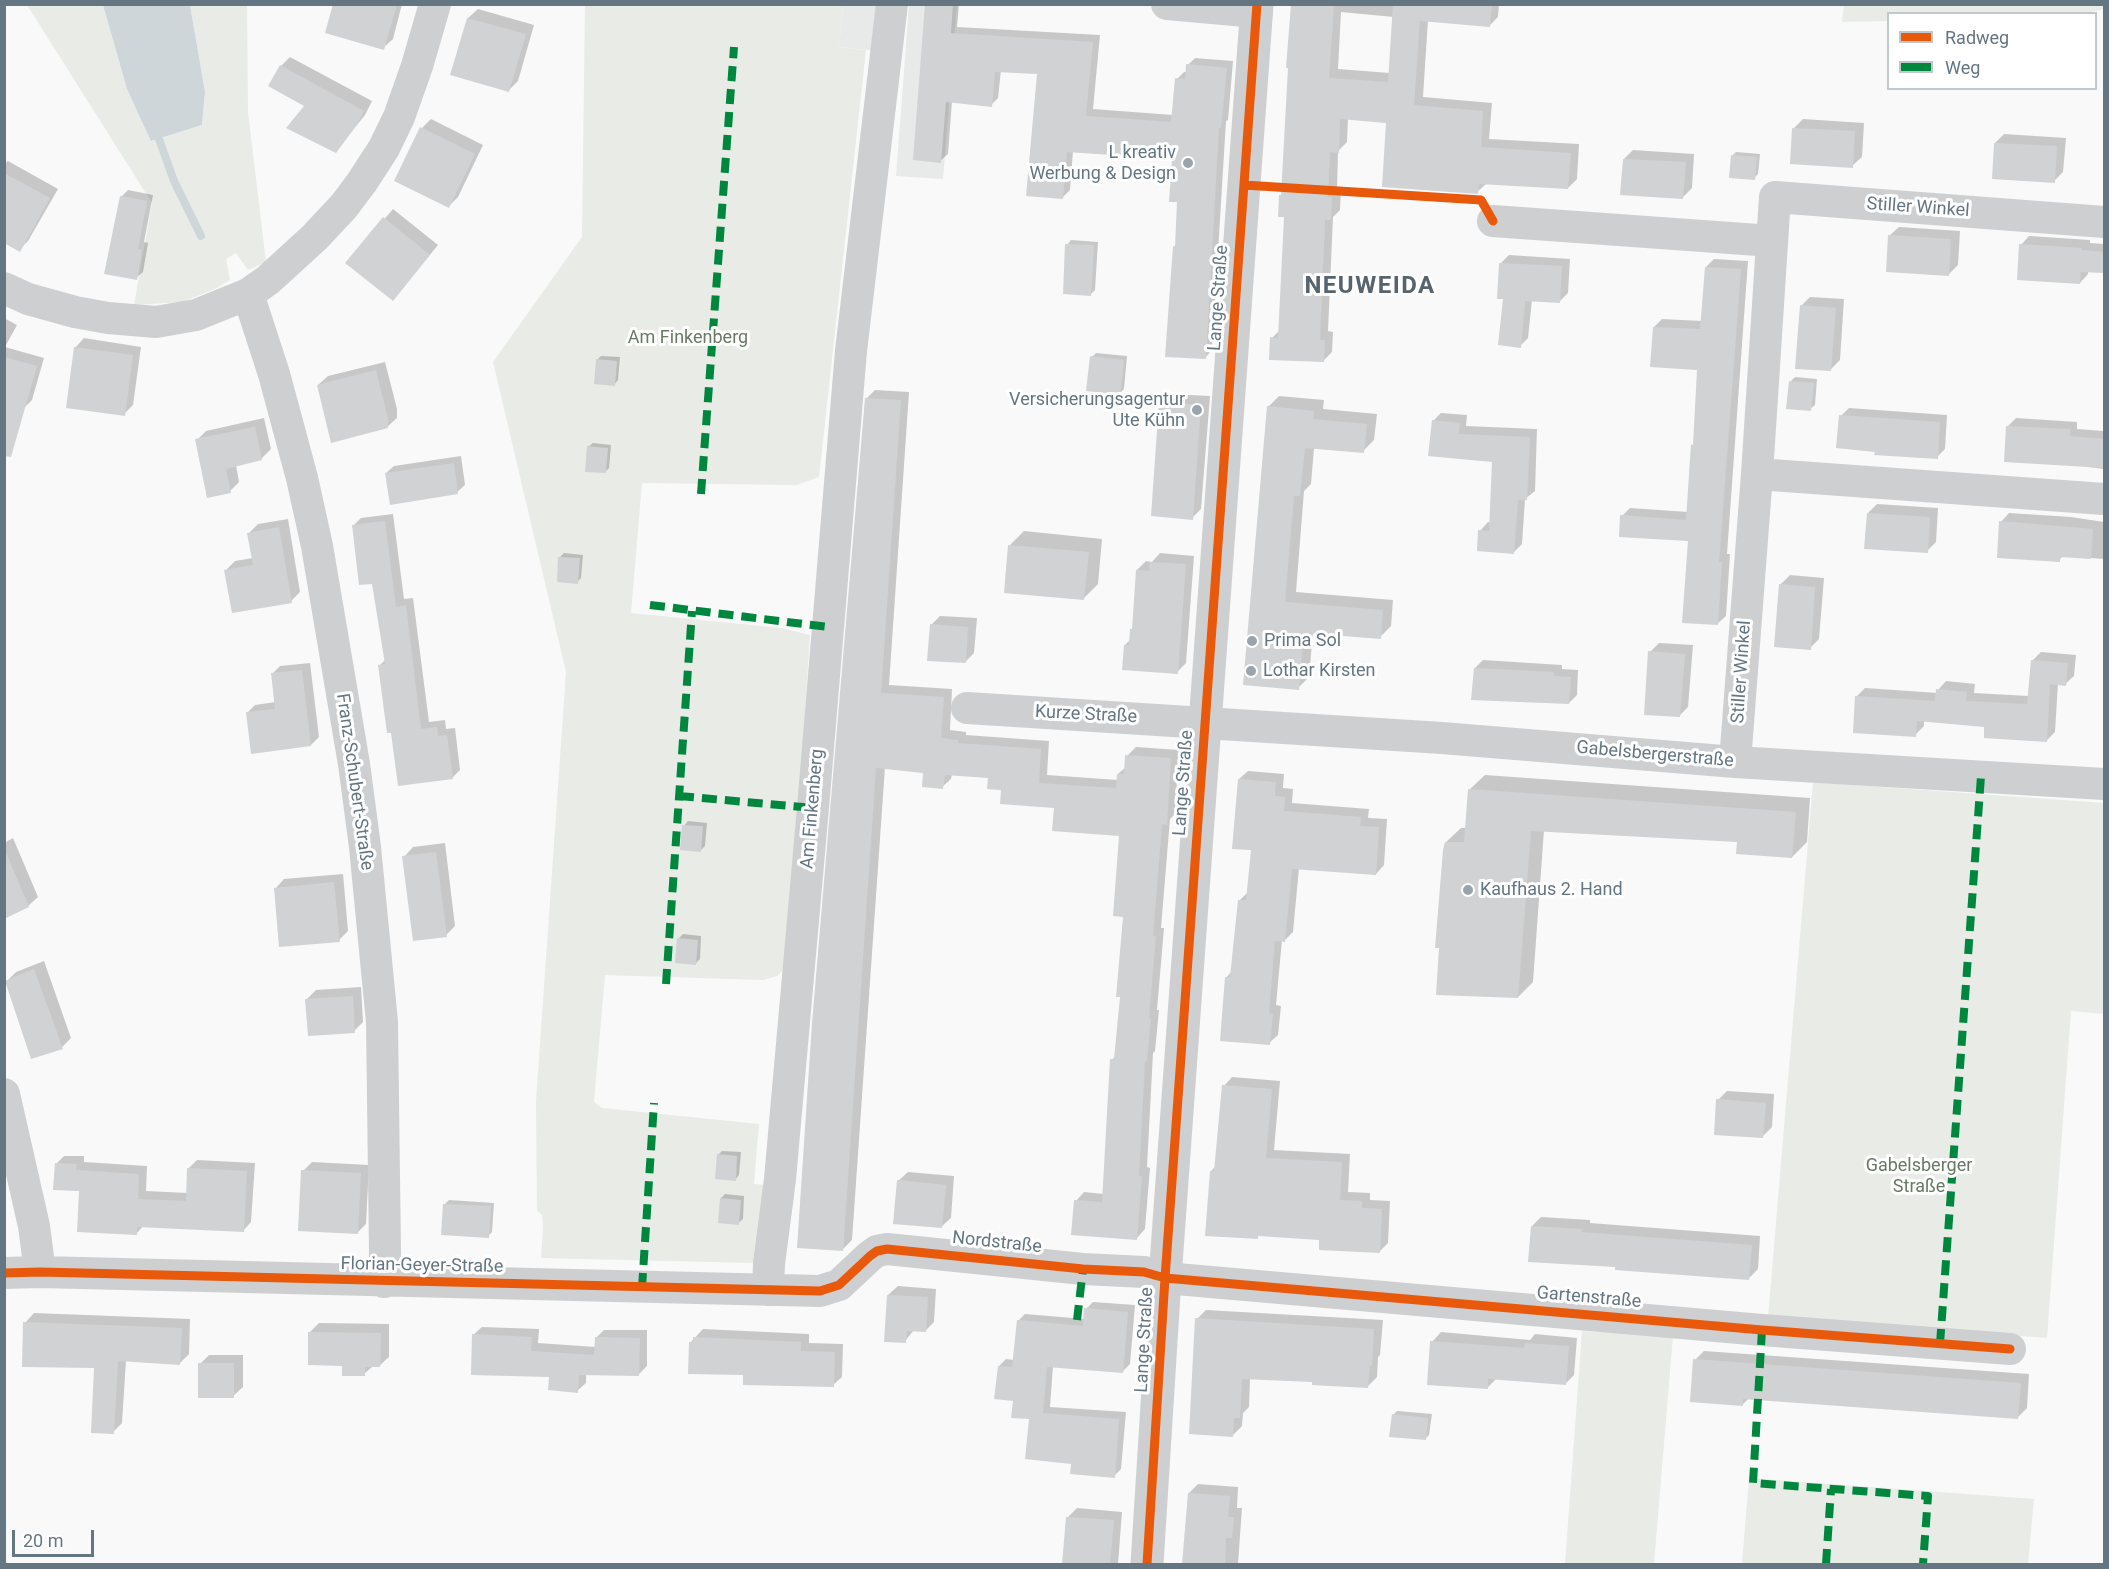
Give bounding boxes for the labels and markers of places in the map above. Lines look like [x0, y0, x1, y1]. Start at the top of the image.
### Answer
place label: L kreativ Werbung & Design [1029, 142, 1176, 184]
marker: L kreativ Werbung & Design [1181, 156, 1195, 170]
place label: Versicherungsagentur Ute Kühn [1009, 389, 1185, 432]
marker: Versicherungsagentur Ute Kühn [1190, 403, 1204, 417]
place label: Prima Sol [1264, 630, 1341, 652]
marker: Prima Sol [1245, 634, 1259, 648]
place label: Lothar Kirsten [1263, 660, 1376, 682]
marker: Lothar Kirsten [1244, 664, 1258, 678]
place label: Kaufhaus 2. Hand [1480, 879, 1623, 901]
marker: Kaufhaus 2. Hand [1461, 883, 1475, 897]

